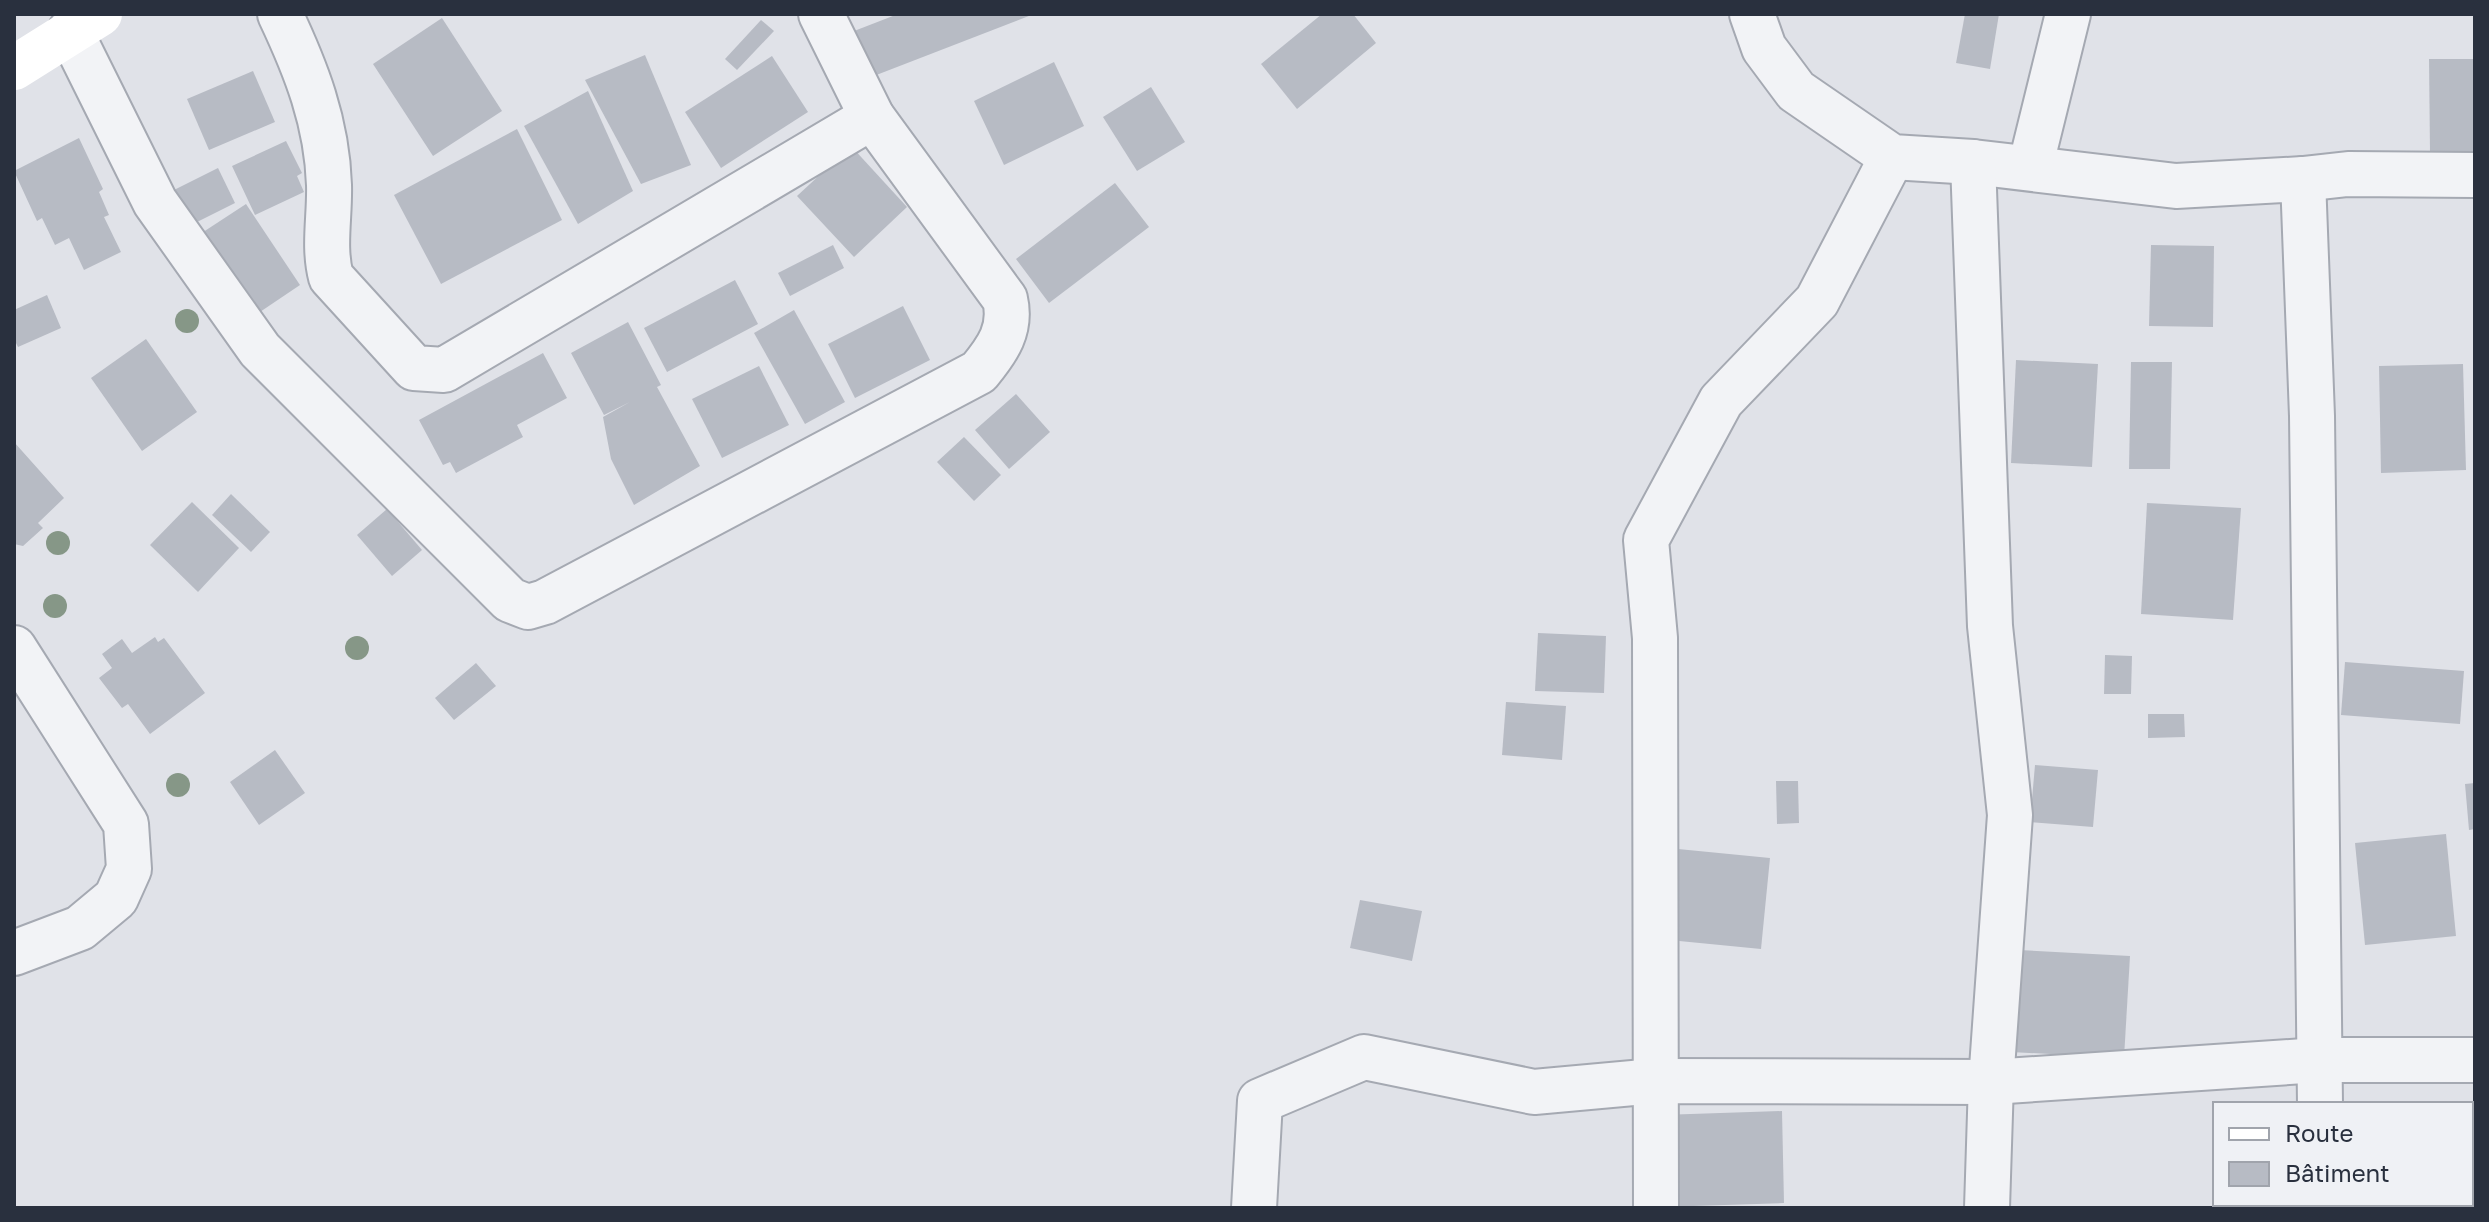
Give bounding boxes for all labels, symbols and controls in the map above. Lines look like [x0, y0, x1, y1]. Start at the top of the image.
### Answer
legend [2213, 1102, 2473, 1206]
text: Route [2285, 1118, 2354, 1147]
text: Bâtiment [2285, 1158, 2390, 1187]

